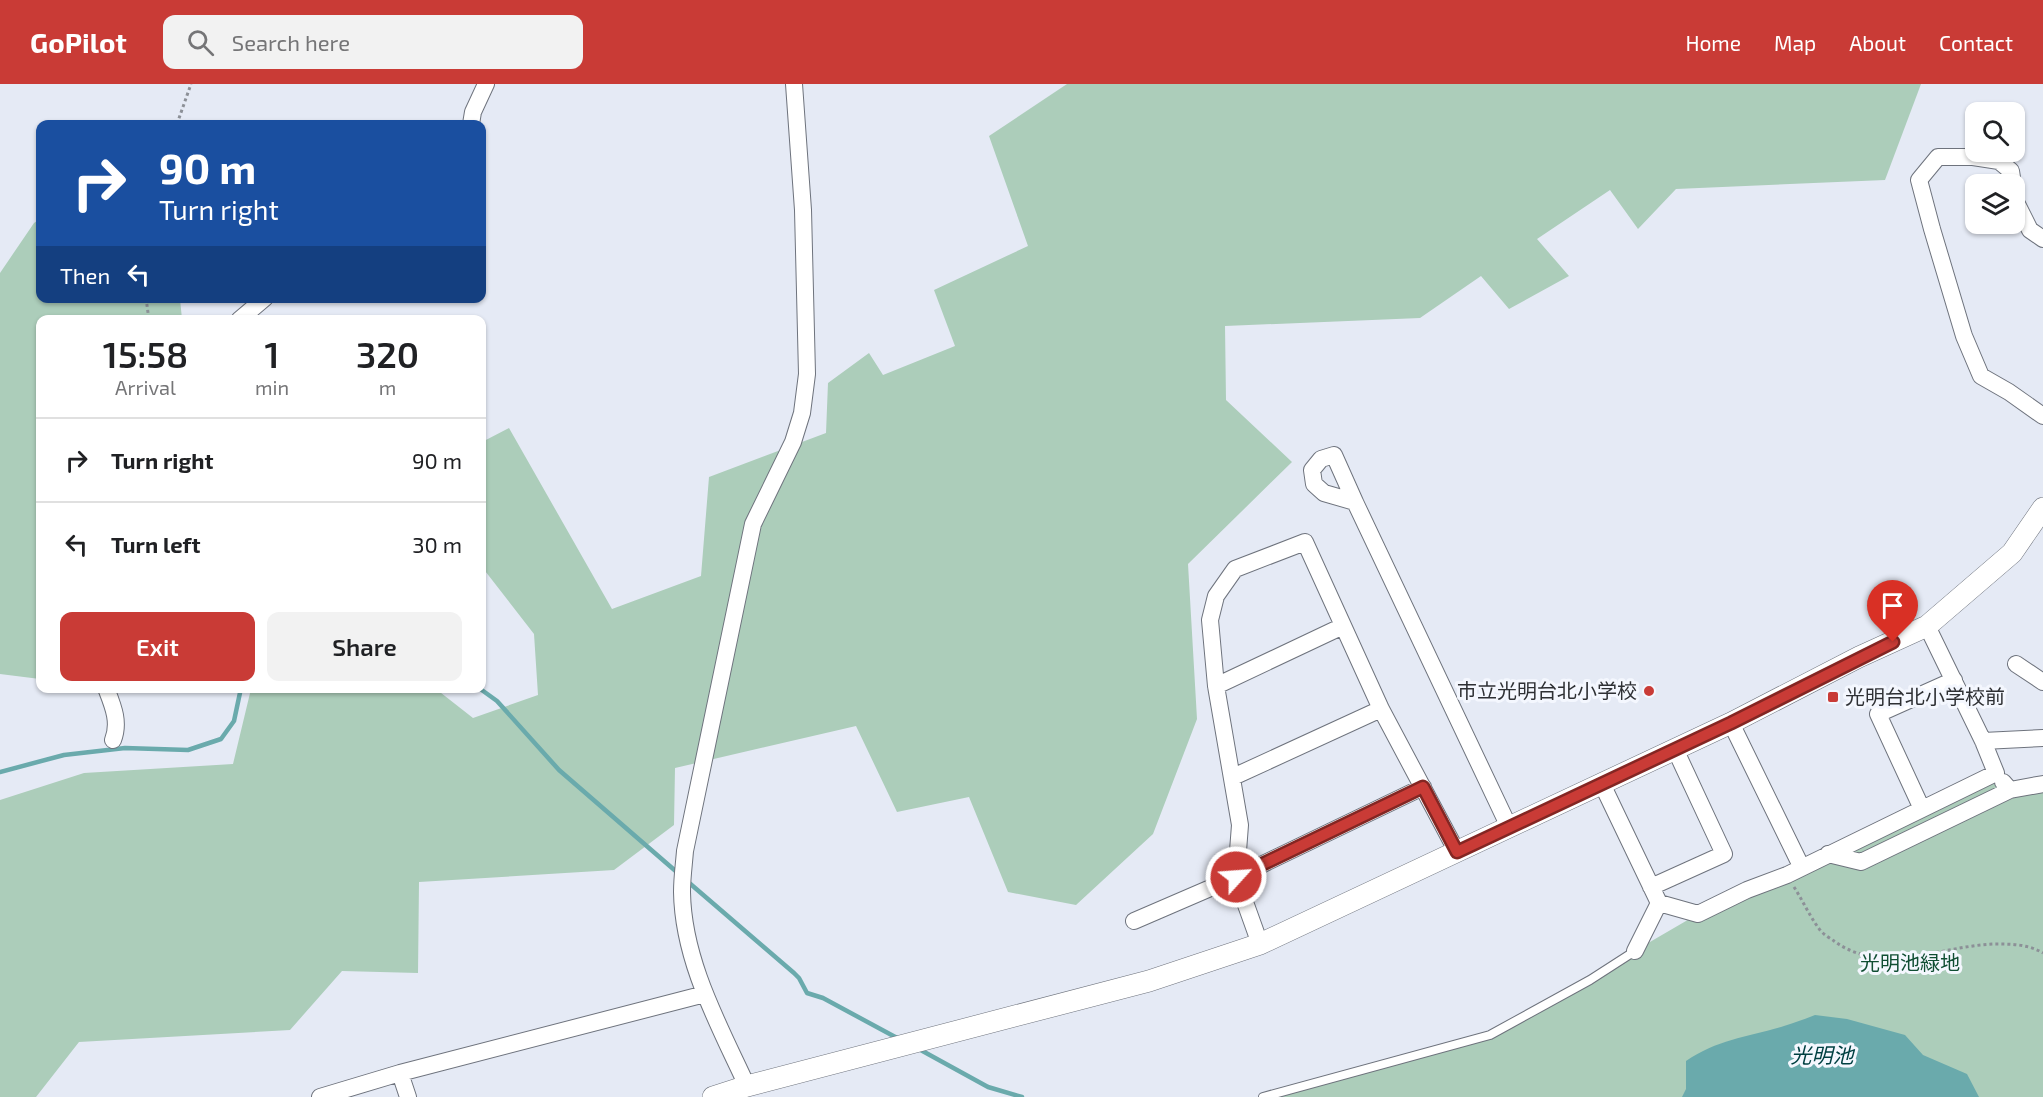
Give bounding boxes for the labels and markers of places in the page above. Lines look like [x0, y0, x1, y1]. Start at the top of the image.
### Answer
pin [1867, 580, 1918, 642]
place label: 市立光明台北小学校 [1457, 678, 1637, 702]
marker: 市立光明台北小学校 [1642, 684, 1656, 698]
place label: 光明台北小学校前 [1845, 684, 2005, 708]
marker: 光明台北小学校前 [1826, 690, 1840, 704]

